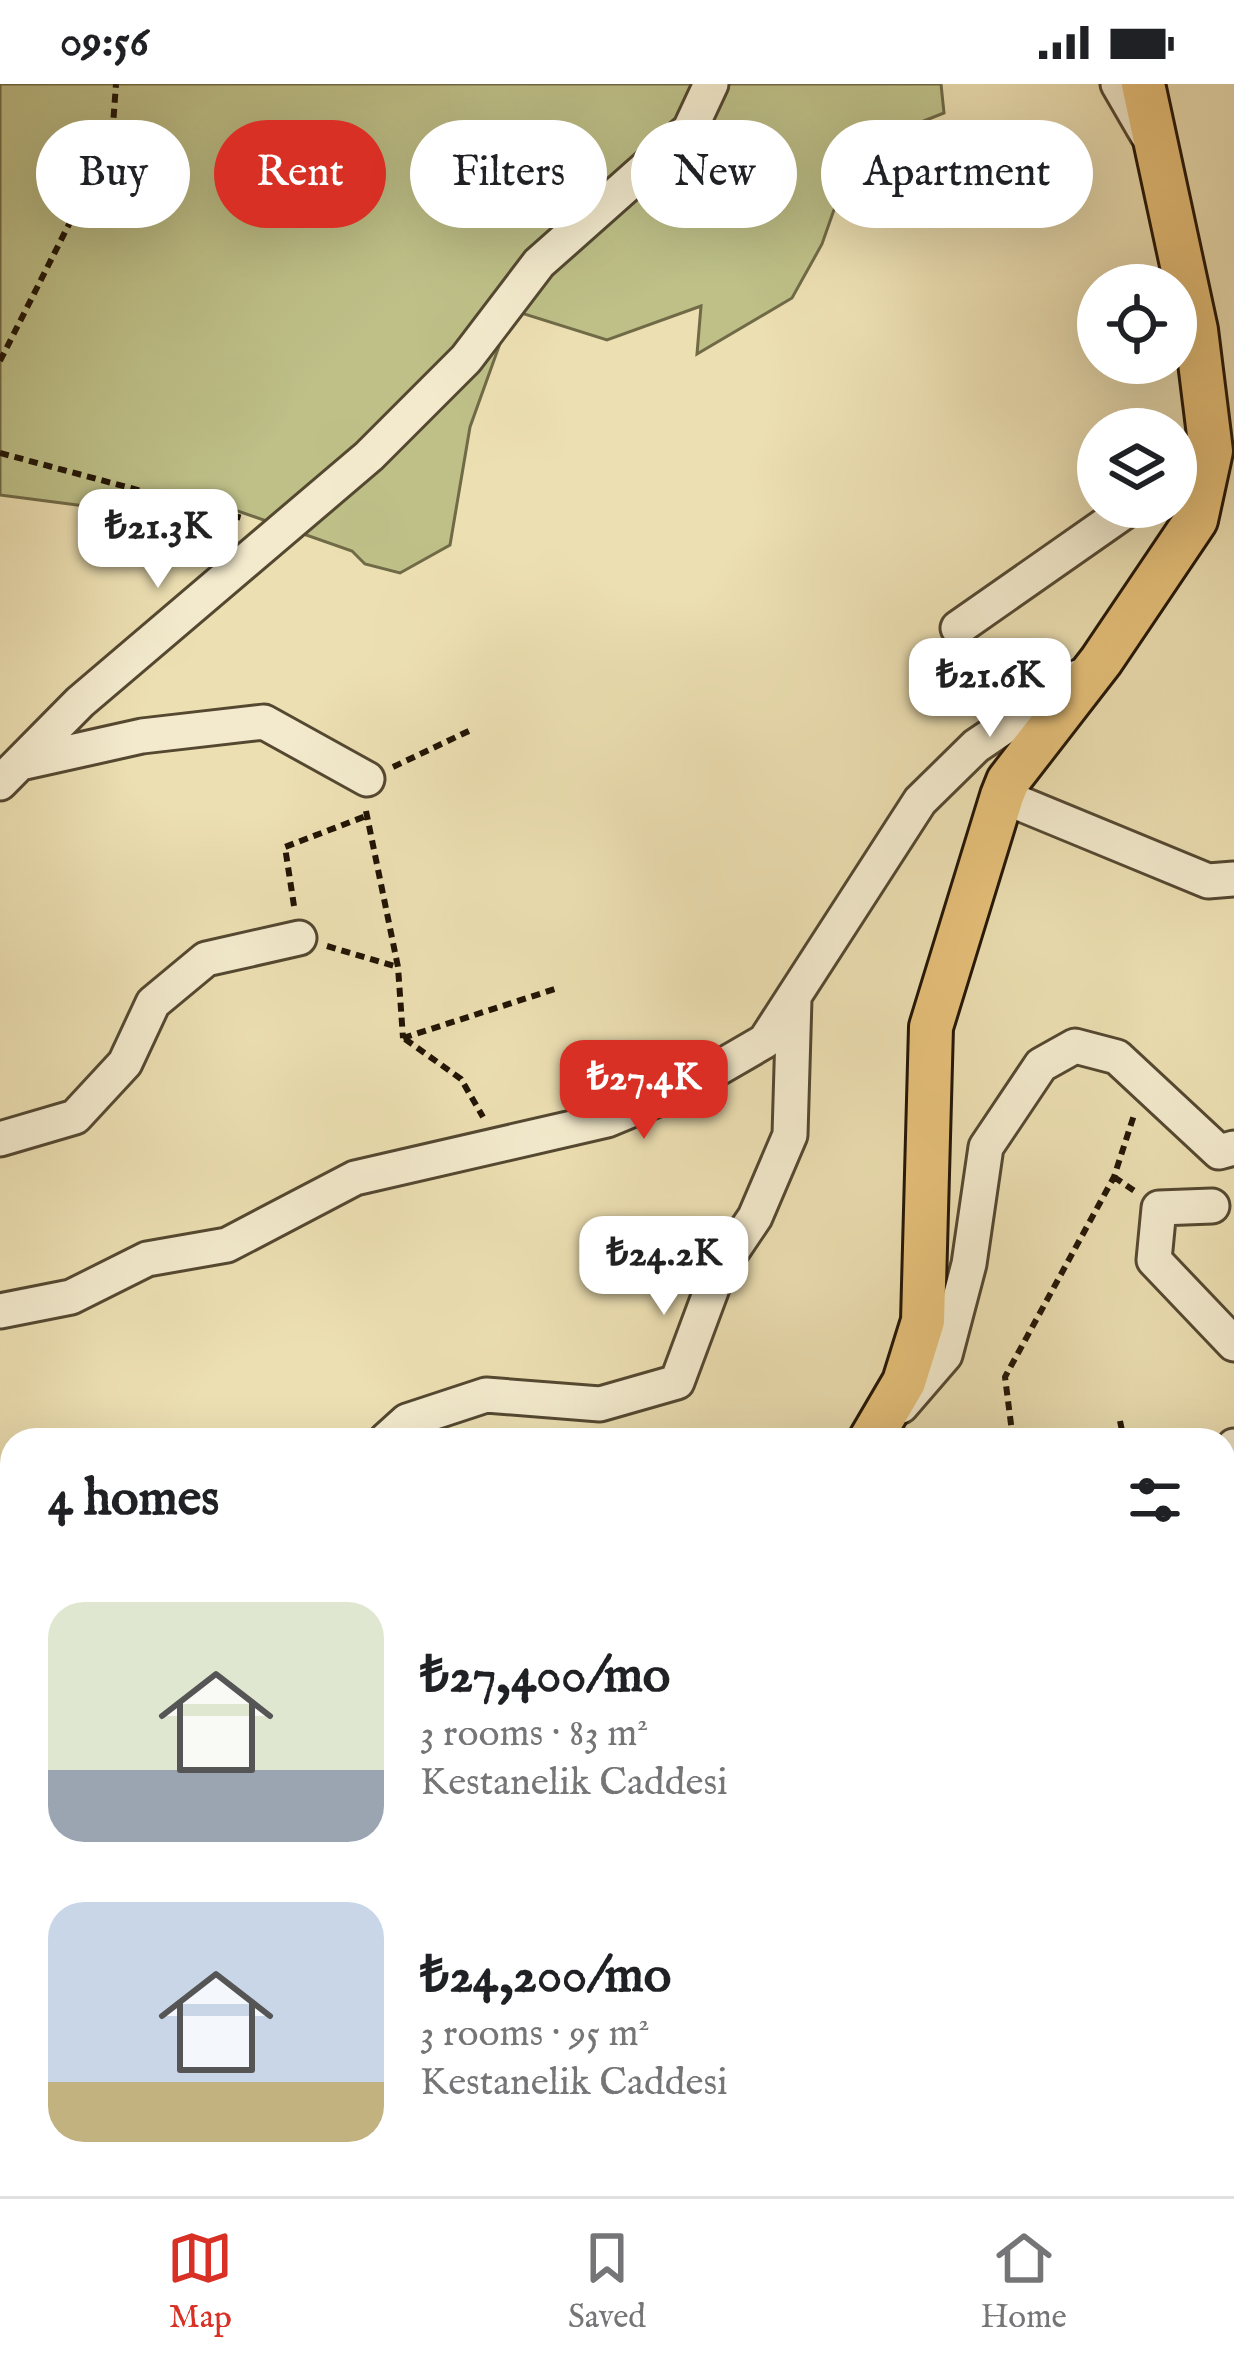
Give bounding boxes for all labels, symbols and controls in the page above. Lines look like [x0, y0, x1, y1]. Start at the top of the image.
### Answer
text: 09:56 [60, 14, 149, 71]
chip: Buy [36, 120, 190, 228]
chip: Rent [214, 120, 386, 228]
chip: Filters [410, 120, 607, 228]
chip: New [631, 120, 797, 228]
chip: Apartment [821, 120, 1093, 228]
map controls [1077, 264, 1197, 528]
button: locate [1077, 264, 1197, 384]
button: layers [1077, 408, 1197, 528]
pin: ₺21.3K [60, 489, 256, 591]
text: ₺21.3K [105, 503, 211, 552]
pin: ₺21.6K [892, 638, 1088, 740]
text: ₺21.6K [936, 652, 1044, 701]
pin: ₺27.4K [546, 1040, 742, 1142]
text: ₺27.4K [587, 1054, 701, 1103]
pin: ₺24.2K [566, 1216, 762, 1318]
text: ₺24.2K [606, 1230, 722, 1279]
icon: filters [1122, 1467, 1188, 1533]
text: 4 homes [48, 1468, 219, 1533]
text: ₺27,400/mo [420, 1645, 670, 1710]
icon: home [144, 1650, 288, 1794]
text: 3 rooms · 83 m² [420, 1710, 648, 1759]
text: Kestanelik Caddesi [420, 1759, 728, 1808]
text: ₺24,200/mo [420, 1945, 671, 2010]
icon: home [144, 1950, 288, 2094]
text: 3 rooms · 95 m² [420, 2010, 650, 2059]
text: Kestanelik Caddesi [420, 2059, 728, 2108]
tab: Map [167, 2225, 233, 2339]
tab: Saved [568, 2225, 646, 2339]
tab: Home [981, 2225, 1067, 2339]

